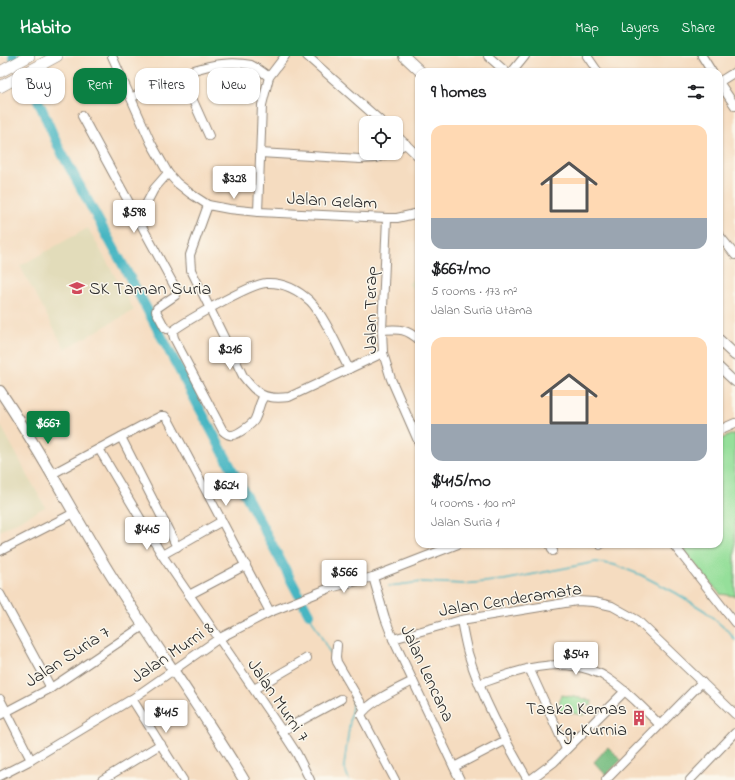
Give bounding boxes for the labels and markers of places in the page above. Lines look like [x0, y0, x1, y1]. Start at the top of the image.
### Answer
pin: $328 [210, 166, 258, 200]
pin: $598 [110, 200, 158, 234]
place label: SK Taman Suria [89, 277, 211, 303]
school or university icon: SK Taman Suria [68, 279, 86, 297]
pin: $216 [206, 337, 254, 371]
pin: $667 [24, 411, 72, 445]
pin: $624 [202, 473, 250, 507]
pin: $445 [123, 517, 171, 551]
pin: $566 [320, 560, 368, 594]
pin: $547 [552, 642, 600, 676]
place label: Taska Kemas Kg. Kurnia [526, 697, 627, 745]
pin: $415 [142, 700, 190, 734]
building icon: Taska Kemas Kg. Kurnia [630, 709, 648, 727]

